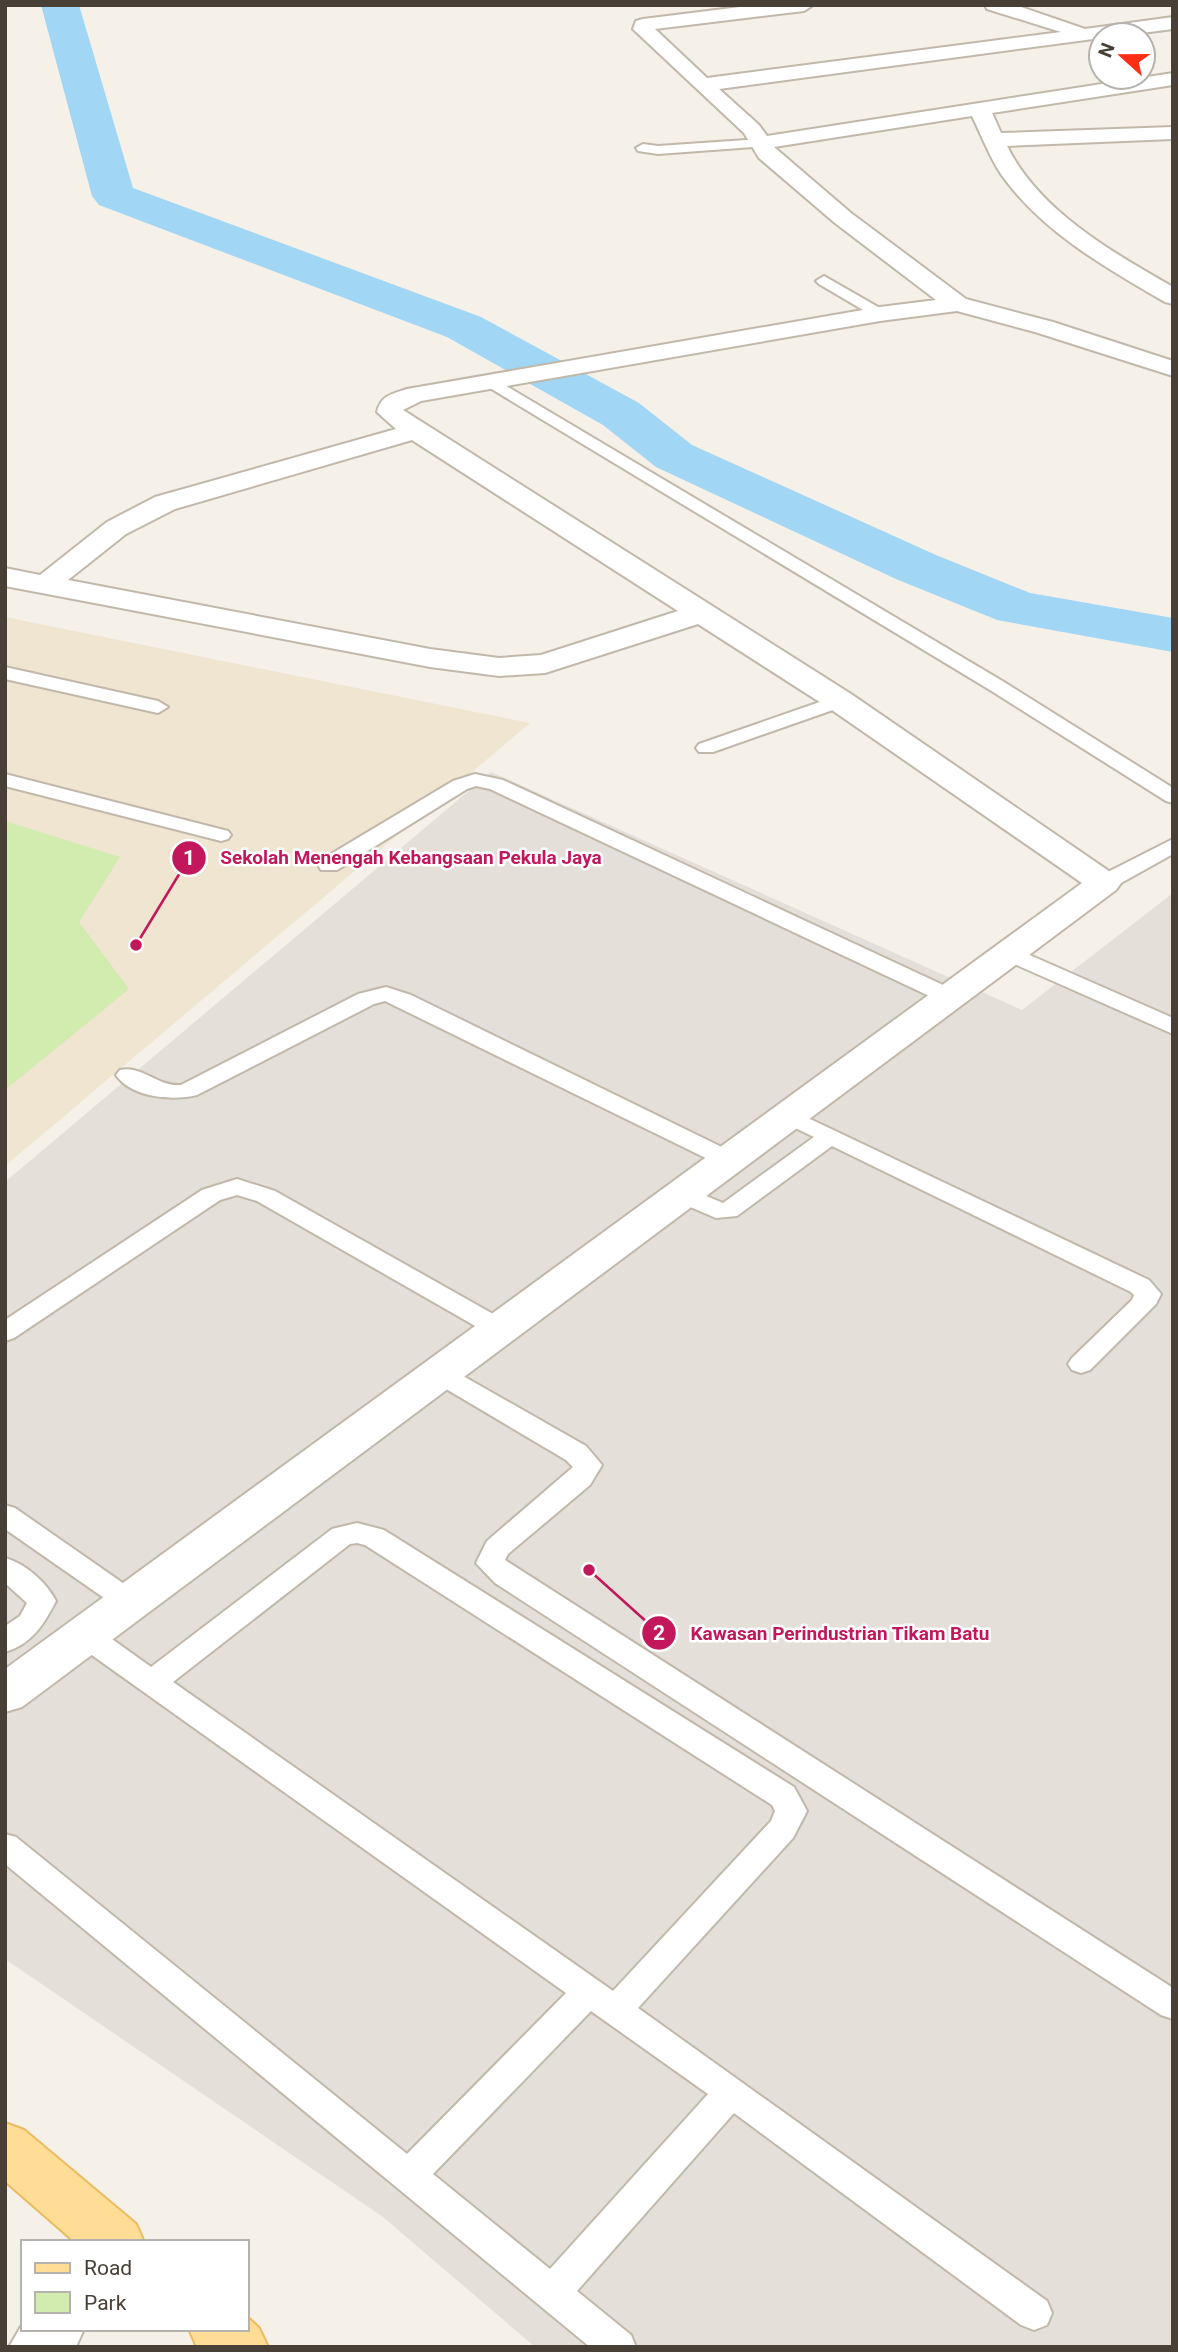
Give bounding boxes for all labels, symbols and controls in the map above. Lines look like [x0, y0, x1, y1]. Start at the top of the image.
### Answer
north arrow [1087, 21, 1157, 91]
text: N [1093, 40, 1120, 60]
callout: Sekolah Menengah Kebangsaan Pekula Jaya [171, 838, 616, 878]
text: 1 [183, 846, 195, 870]
text: Sekolah Menengah Kebangsaan Pekula Jaya [220, 846, 602, 869]
callout: Kawasan Perindustrian Tikam Batu [641, 1613, 1004, 1653]
text: 2 [653, 1621, 665, 1645]
text: Kawasan Perindustrian Tikam Batu [691, 1622, 989, 1645]
legend [21, 2240, 248, 2331]
text: Road [84, 2256, 132, 2280]
text: Park [84, 2291, 127, 2315]

